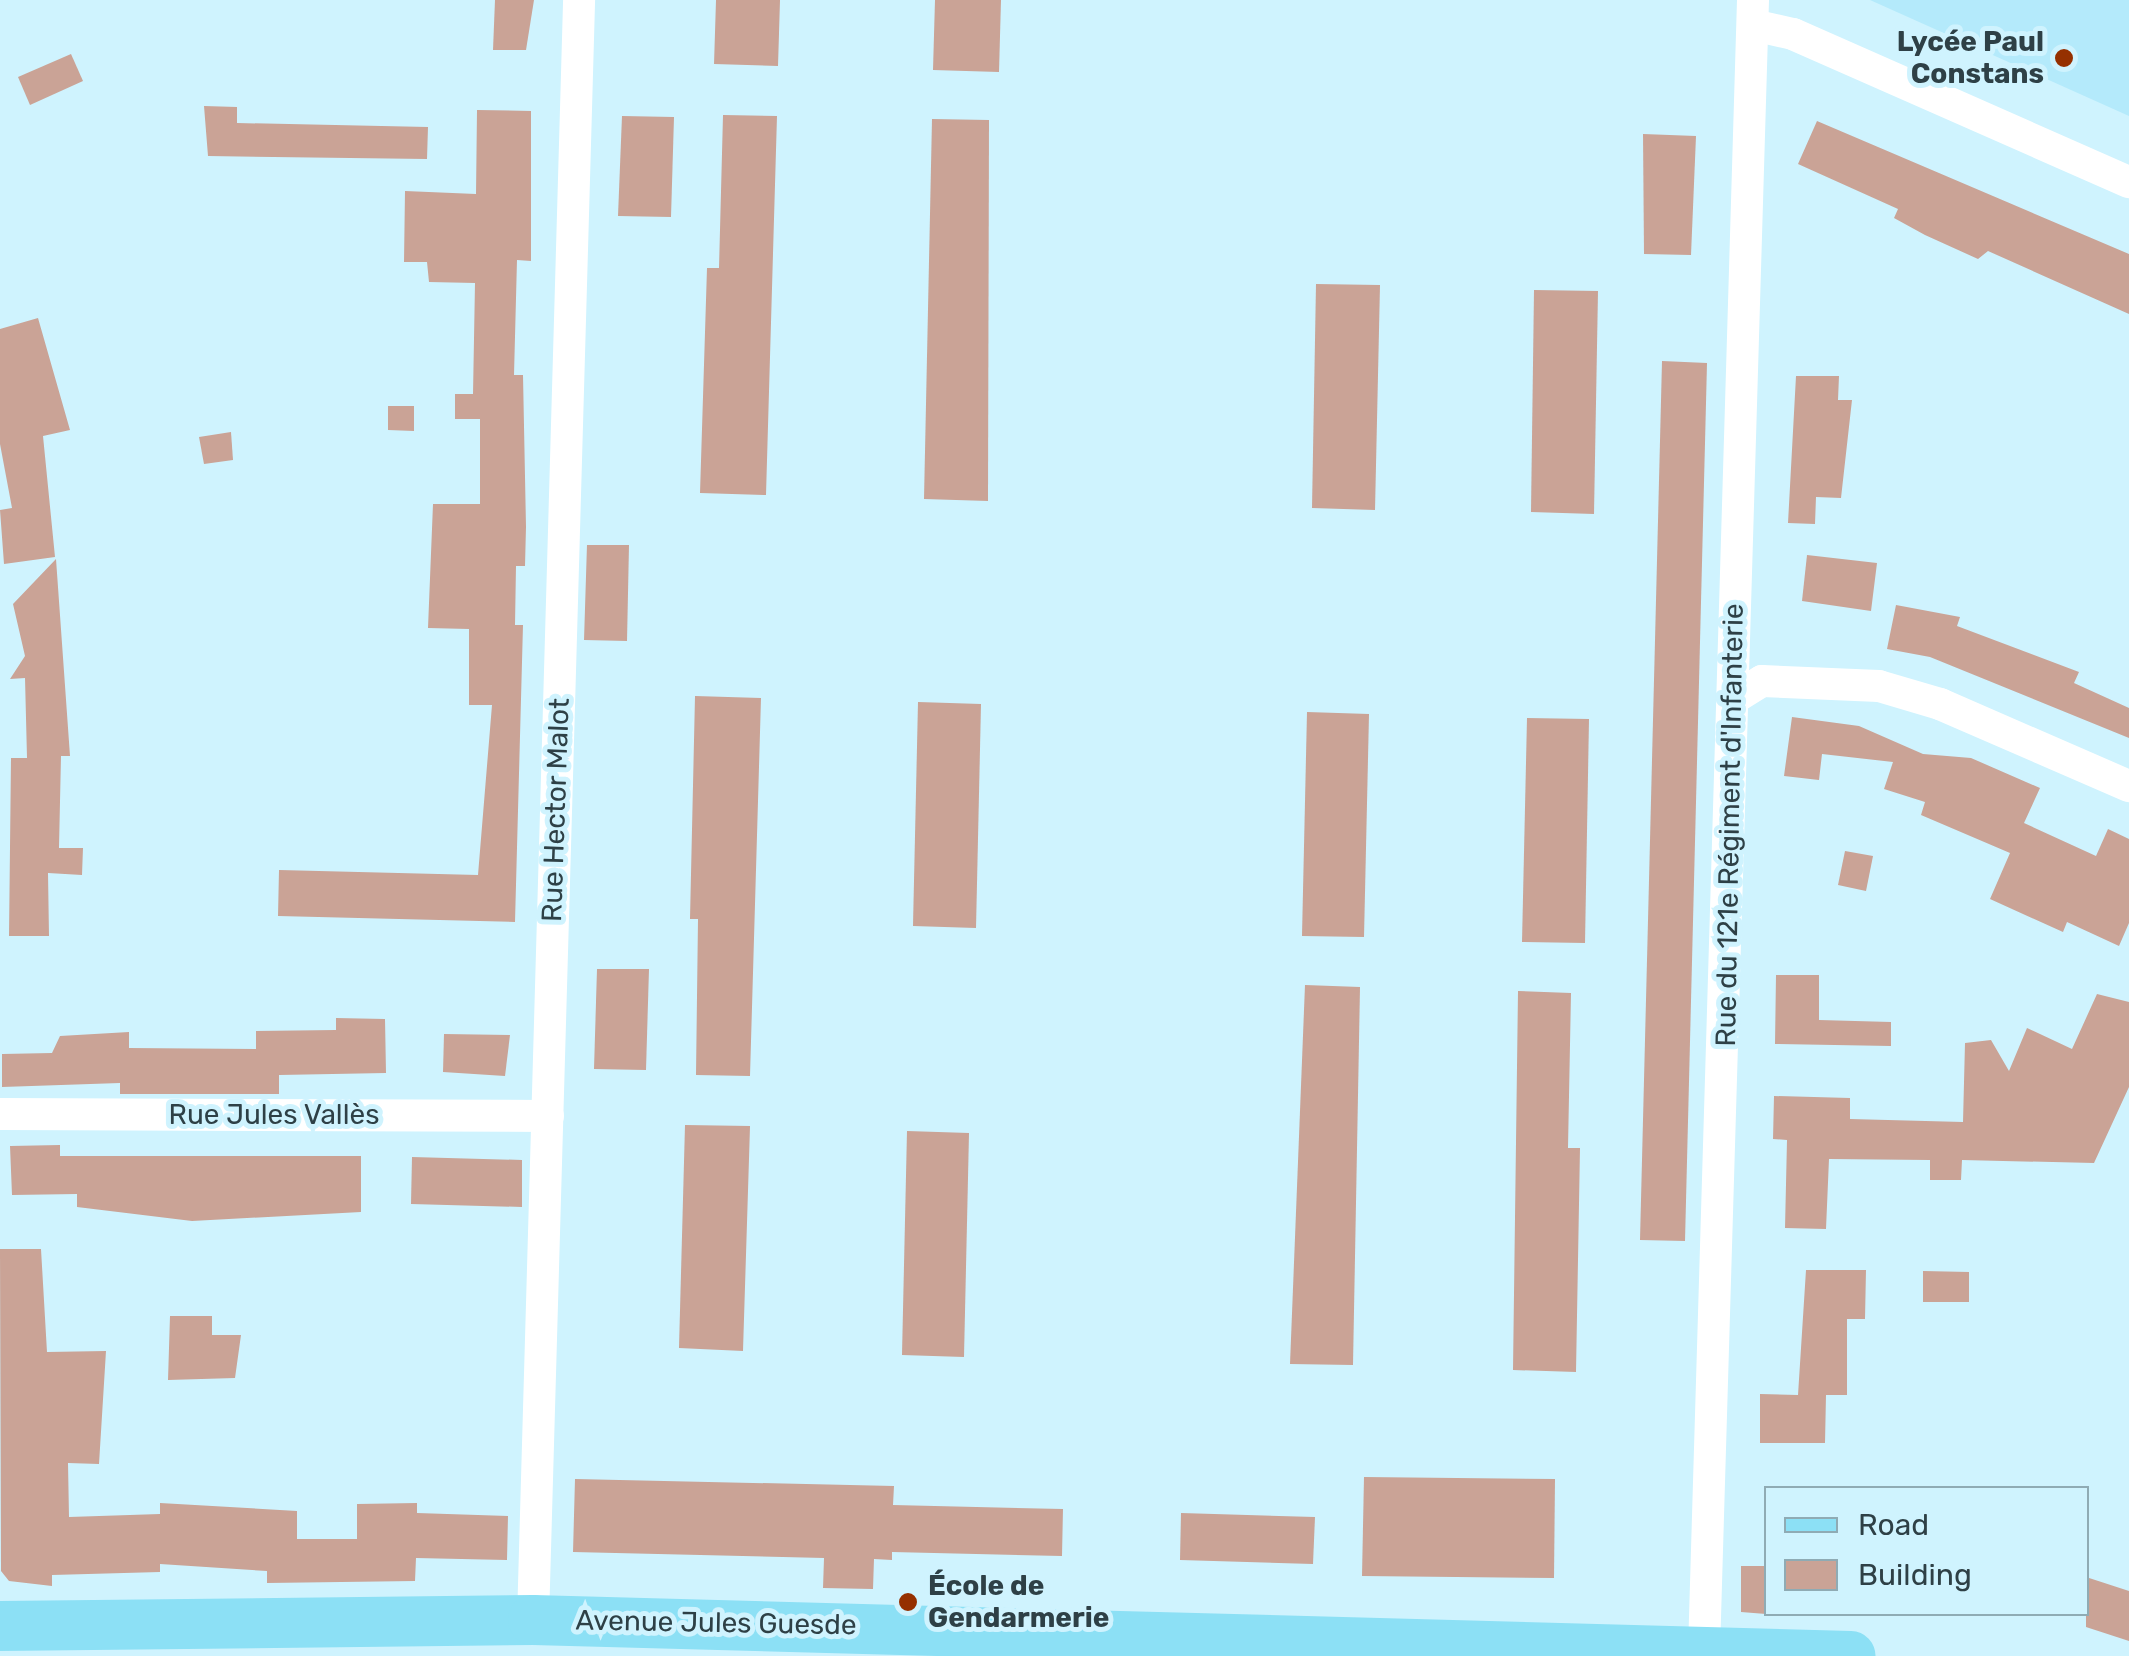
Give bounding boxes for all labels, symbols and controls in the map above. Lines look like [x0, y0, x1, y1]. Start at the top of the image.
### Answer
place label: Lycée Paul Constans [1897, 25, 2044, 91]
marker: Lycée Paul Constans [2053, 47, 2075, 69]
street label: Rue du 121e Régiment d'Infanterie [1709, 603, 1751, 1047]
street label: Rue Hector Malot [535, 697, 577, 923]
street label: Rue Jules Vallès [168, 1098, 380, 1132]
legend [1764, 1486, 2089, 1616]
text: Road [1858, 1507, 1929, 1543]
text: Building [1858, 1557, 1972, 1593]
place label: École de Gendarmerie [928, 1569, 1109, 1635]
marker: École de Gendarmerie [897, 1591, 919, 1613]
street label: Avenue Jules Guesde [575, 1604, 857, 1642]

